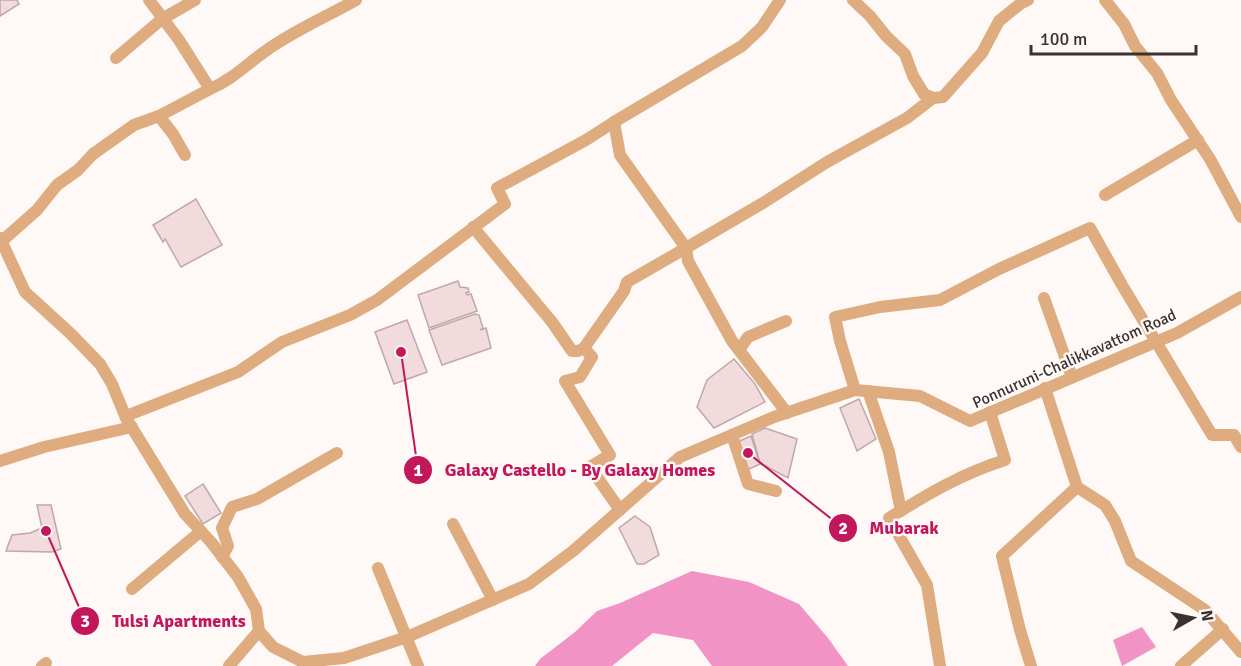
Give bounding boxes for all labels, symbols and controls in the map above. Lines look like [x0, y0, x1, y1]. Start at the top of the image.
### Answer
scale bar [1031, 18, 1196, 56]
text: 100 m [1040, 28, 1087, 50]
street label: Ponnuruni-Chalikkavattom Road [969, 305, 1179, 413]
callout: Galaxy Castello - By Galaxy Homes [403, 452, 727, 488]
text: 1 [413, 459, 423, 481]
text: Galaxy Castello - By Galaxy Homes [445, 459, 715, 481]
callout: Mubarak [828, 510, 951, 546]
text: 2 [838, 517, 848, 539]
text: Mubarak [869, 517, 939, 539]
north arrow [1163, 588, 1223, 648]
callout: Tulsi Apartments [70, 603, 258, 639]
text: N [1196, 609, 1218, 623]
text: 3 [80, 610, 90, 632]
text: Tulsi Apartments [112, 610, 246, 632]

